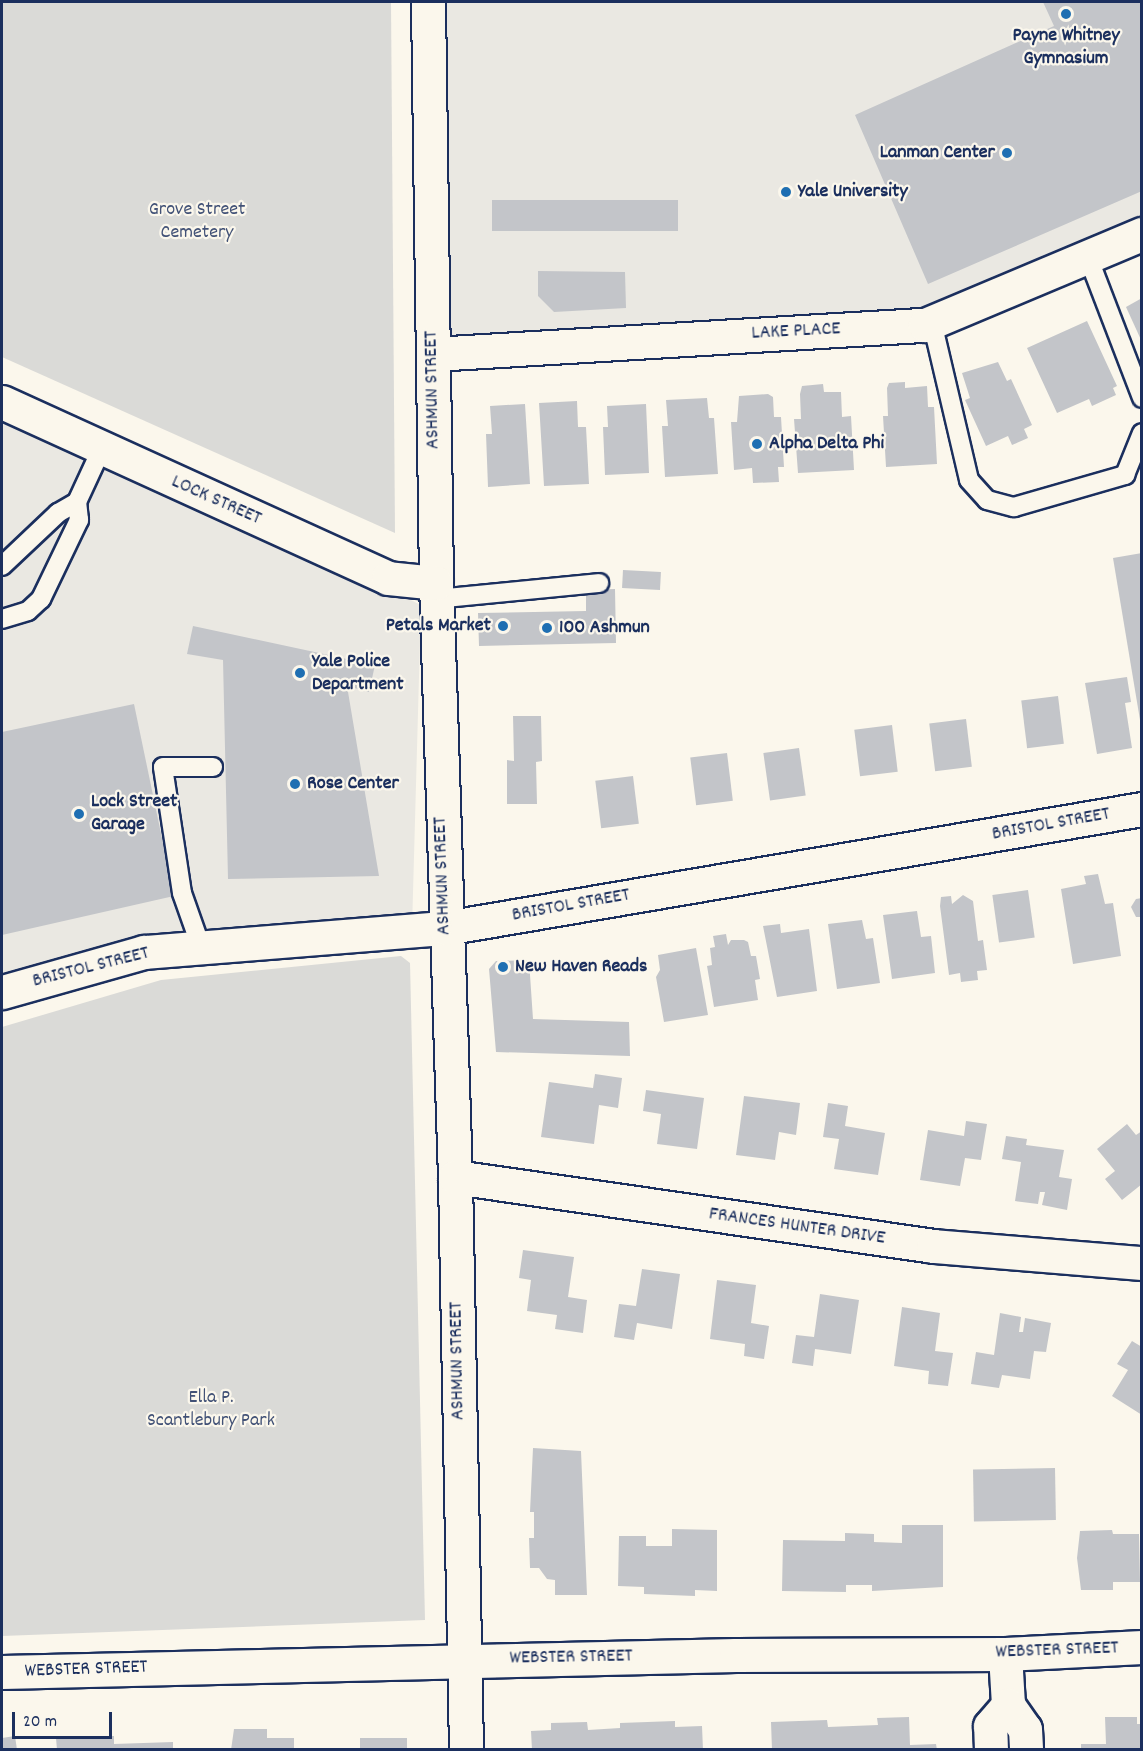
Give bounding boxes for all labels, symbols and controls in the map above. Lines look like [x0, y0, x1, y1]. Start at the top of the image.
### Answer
marker: Payne Whitney Gymnasium [1059, 7, 1073, 21]
place label: Payne Whitney Gymnasium [1013, 24, 1119, 71]
place label: Lanman Center [880, 141, 995, 165]
marker: Lanman Center [1000, 146, 1014, 160]
place label: Yale University [798, 180, 907, 204]
marker: Yale University [779, 185, 793, 199]
park label: Grove Street Cemetery [149, 199, 245, 246]
street label: LAKE PLACE [751, 318, 841, 346]
street label: ASHMUN STREET [420, 331, 446, 449]
place label: Alpha Delta Phi [769, 432, 884, 456]
marker: Alpha Delta Phi [750, 437, 764, 451]
street label: LOCK STREET [167, 470, 265, 532]
place label: Petals Market [386, 614, 491, 638]
place label: 100 Ashmun [559, 616, 650, 640]
marker: Petals Market [496, 619, 510, 633]
marker: 100 Ashmun [540, 621, 554, 635]
place label: Yale Police Department [312, 650, 404, 697]
marker: Yale Police Department [293, 666, 307, 680]
place label: Rose Center [307, 772, 399, 796]
marker: Rose Center [288, 777, 302, 791]
place label: Lock Street Garage [91, 790, 177, 837]
street label: BRISTOL STREET [990, 803, 1112, 847]
marker: Lock Street Garage [72, 807, 86, 821]
street label: ASHMUN STREET [429, 816, 457, 936]
street label: BRISTOL STREET [510, 884, 632, 928]
street label: BRISTOL STREET [30, 942, 152, 994]
place label: New Haven Reads [515, 955, 647, 979]
marker: New Haven Reads [496, 960, 510, 974]
street label: FRANCES HUNTER DRIVE [707, 1203, 887, 1251]
street label: ASHMUN STREET [445, 1302, 471, 1420]
park label: Ella P. Scantlebury Park [147, 1387, 275, 1434]
street label: WEBSTER STREET [995, 1637, 1119, 1665]
street label: WEBSTER STREET [509, 1645, 633, 1671]
street label: WEBSTER STREET [24, 1656, 148, 1684]
scale bar [15, 1700, 116, 1738]
text: 20 m [23, 1710, 57, 1735]

